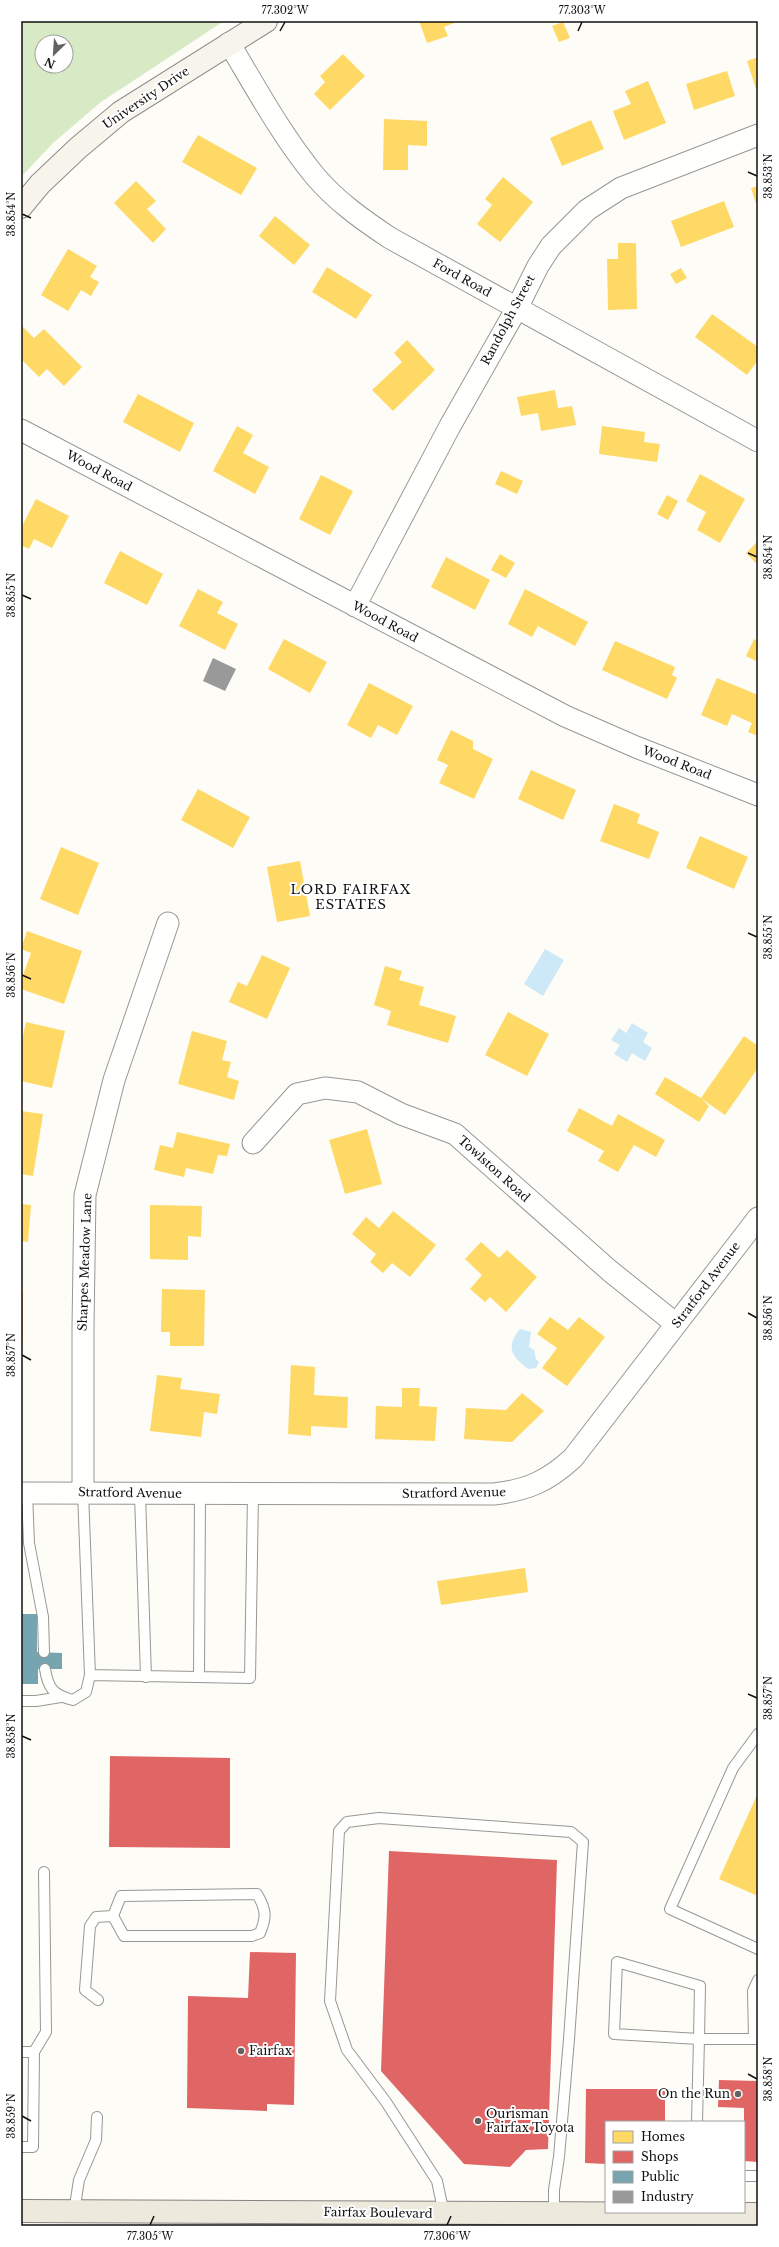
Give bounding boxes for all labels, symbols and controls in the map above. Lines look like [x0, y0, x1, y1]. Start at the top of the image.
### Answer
text: 77.302°W [262, 4, 309, 17]
text: 77.303°W [559, 4, 606, 17]
north arrow [34, 34, 74, 74]
text: N [42, 54, 57, 72]
street label: University Drive [100, 63, 192, 132]
text: 38.853°N [762, 153, 775, 199]
text: 38.854°N [5, 192, 18, 236]
street label: Ford Road [430, 255, 494, 300]
street label: Randolph Street [477, 272, 538, 368]
street label: Wood Road [63, 446, 135, 494]
text: 38.854°N [762, 535, 775, 579]
text: 38.855°N [5, 573, 18, 617]
street label: Wood Road [349, 597, 421, 645]
street label: Wood Road [640, 742, 714, 782]
district label: LORD FAIRFAX ESTATES [291, 881, 412, 913]
text: 38.855°N [762, 915, 775, 959]
text: 38.856°N [5, 952, 18, 998]
street label: Towlston Road [455, 1132, 533, 1205]
street label: Sharpes Meadow Lane [75, 1193, 94, 1331]
street label: Stratford Avenue [668, 1239, 743, 1331]
text: 38.856°N [762, 1295, 775, 1341]
text: 38.857°N [5, 1333, 18, 1377]
street label: Stratford Avenue [78, 1484, 182, 1501]
street label: Stratford Avenue [402, 1484, 506, 1501]
text: 38.857°N [762, 1676, 775, 1720]
text: 38.858°N [5, 1713, 18, 1759]
place label: Fairfax [249, 2043, 293, 2058]
marker: Fairfax [236, 2046, 246, 2056]
text: 38.858°N [762, 2056, 775, 2102]
place label: On the Run [658, 2086, 730, 2101]
marker: On the Run [733, 2089, 743, 2099]
text: 38.859°N [5, 2093, 18, 2139]
place label: Ourisman Fairfax Toyota [486, 2106, 575, 2135]
marker: Ourisman Fairfax Toyota [473, 2116, 483, 2126]
legend [605, 2121, 745, 2213]
text: Homes [641, 2129, 685, 2144]
text: Shops [641, 2149, 678, 2164]
text: Public [641, 2169, 680, 2184]
text: Industry [641, 2189, 694, 2204]
street label: Fairfax Boulevard [323, 2204, 433, 2221]
text: 77.305°W [127, 2230, 173, 2243]
text: 77.306°W [423, 2230, 471, 2243]

